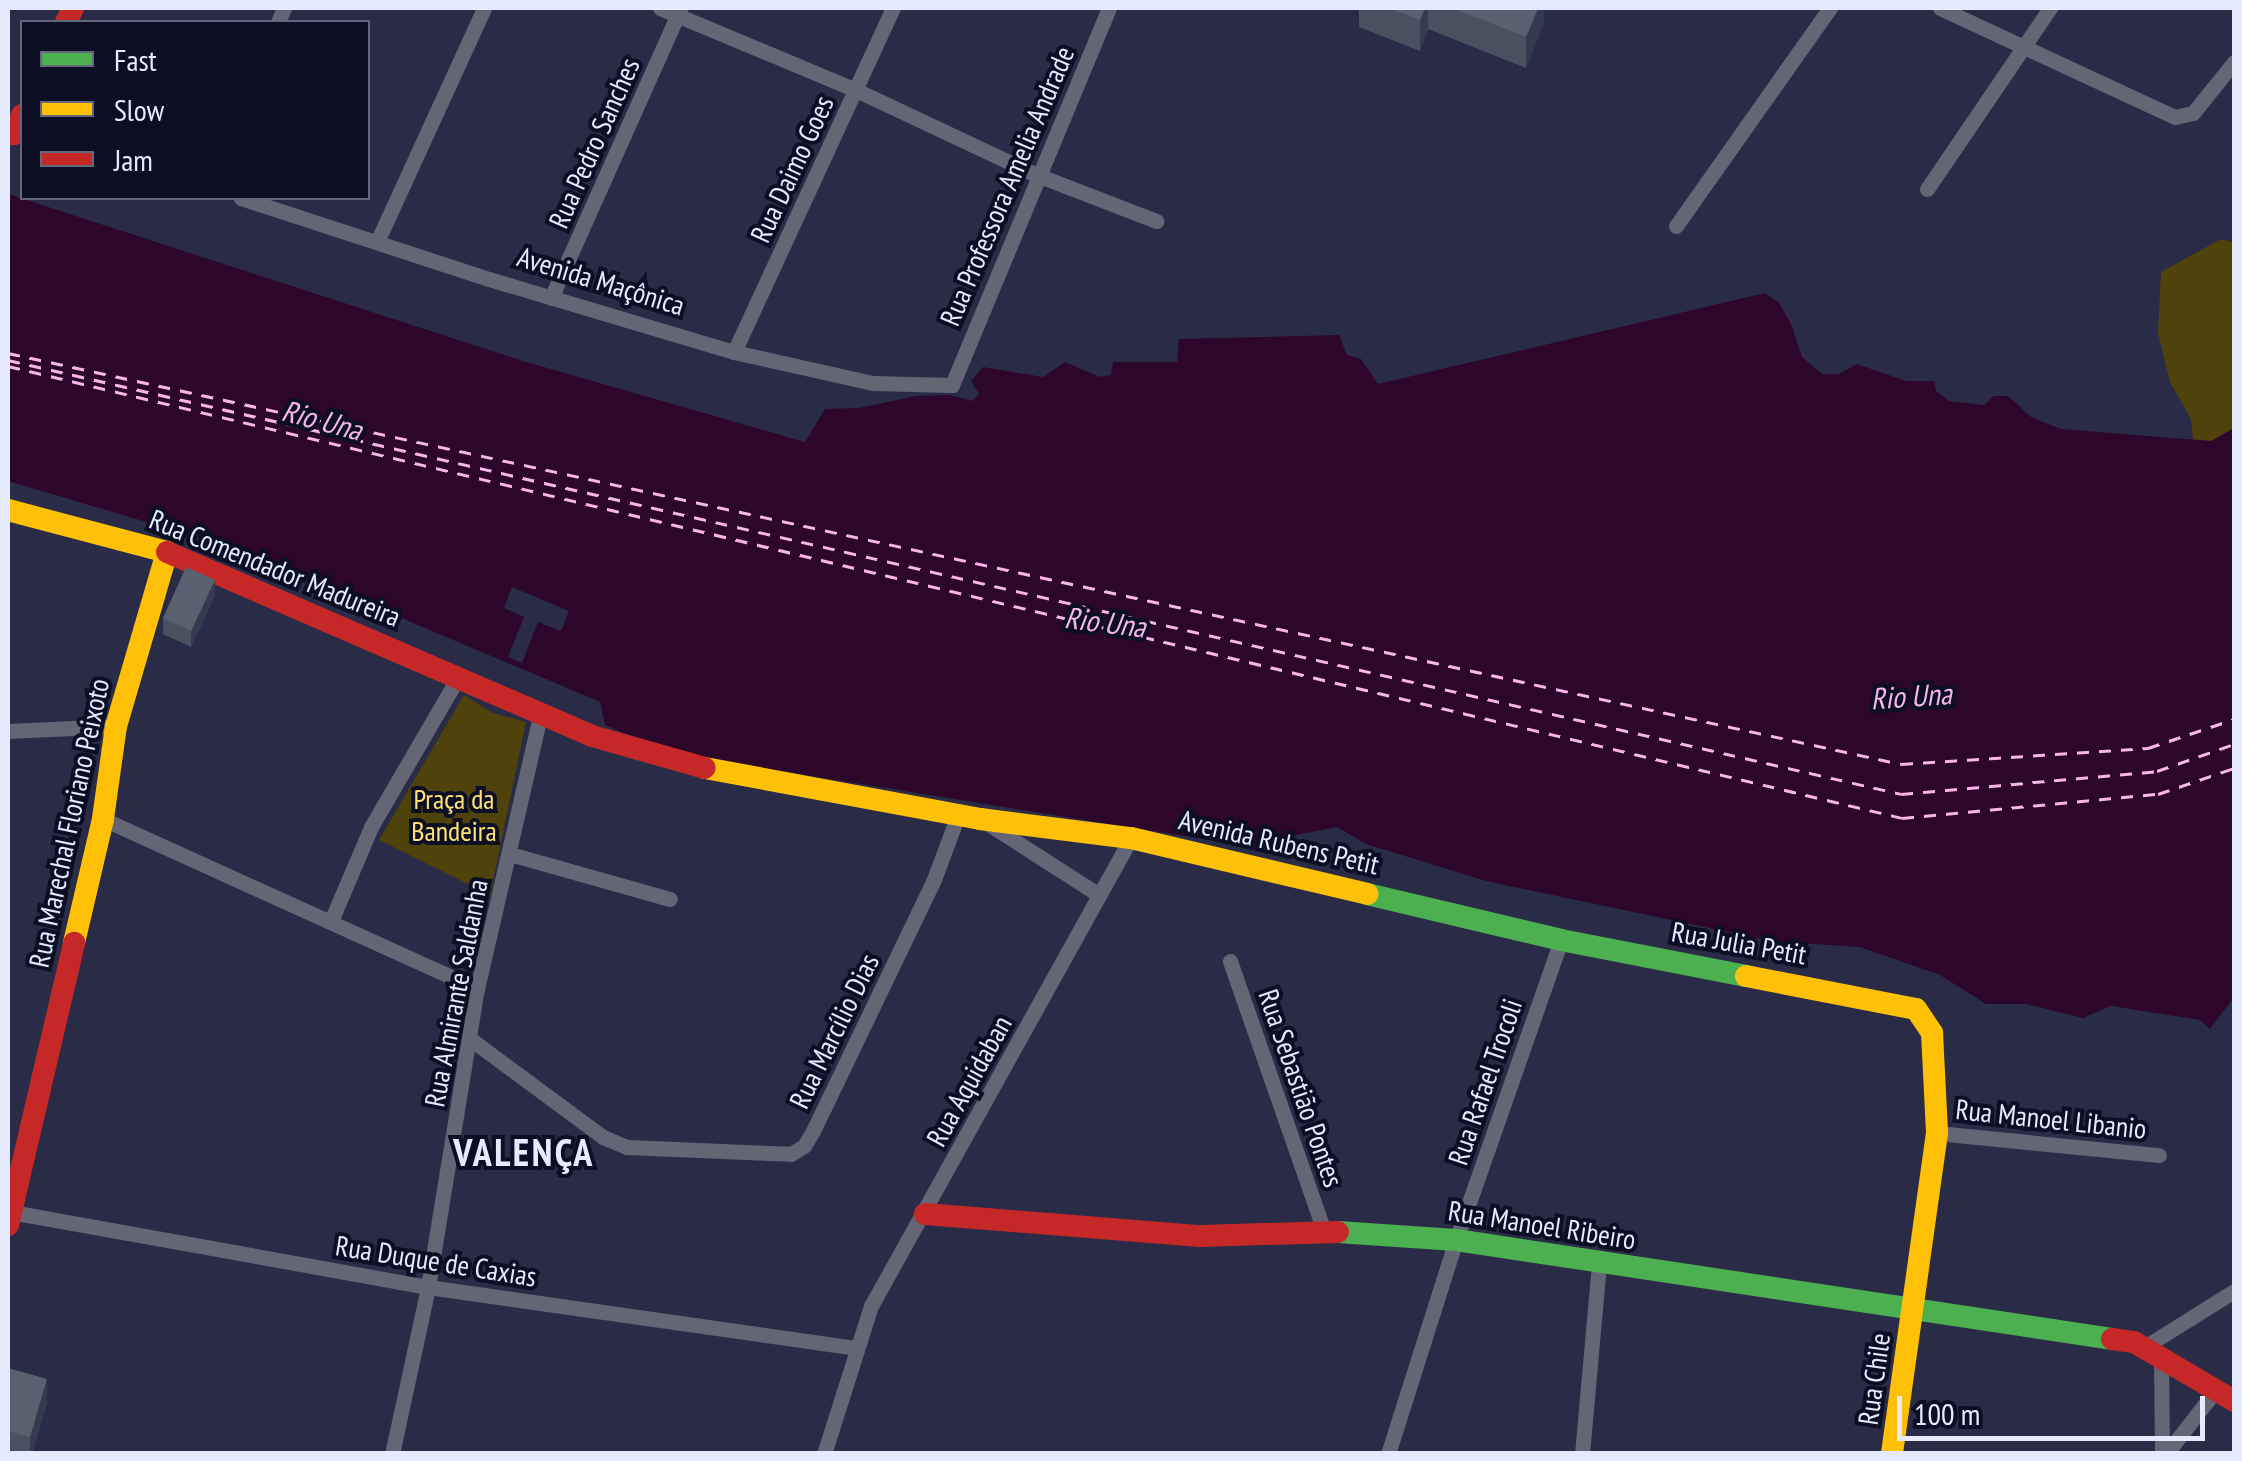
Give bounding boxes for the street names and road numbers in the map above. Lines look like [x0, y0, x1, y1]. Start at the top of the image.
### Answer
street label: Rua Professora Amelia Andrade [933, 41, 1081, 331]
street label: Rua Pedro Sanches [541, 53, 647, 233]
street label: Rua Daimo Goes [743, 90, 841, 248]
street label: Avenida Maçônica [514, 240, 688, 322]
street label: Rua Comendador Madureira [145, 502, 405, 634]
street label: Rua Marechal Floriano Peixoto [22, 676, 116, 970]
street label: Avenida Rubens Petit [1176, 803, 1382, 881]
street label: Rua Almirante Saldanha [417, 876, 495, 1110]
street label: Rua Julia Petit [1669, 915, 1809, 971]
street label: Rua Marcílio Dias [782, 948, 886, 1114]
street label: Rua Sebastião Pontes [1251, 985, 1351, 1191]
street label: Rua Rafael Trocoli [1441, 994, 1529, 1170]
street label: Rua Aquidaban [919, 1009, 1019, 1153]
street label: Rua Manoel Libanio [1954, 1092, 2148, 1146]
street label: Rua Manoel Ribeiro [1446, 1194, 1638, 1256]
street label: Rua Duque de Caxias [333, 1229, 539, 1293]
street label: Rua Chile [1851, 1331, 1897, 1427]

